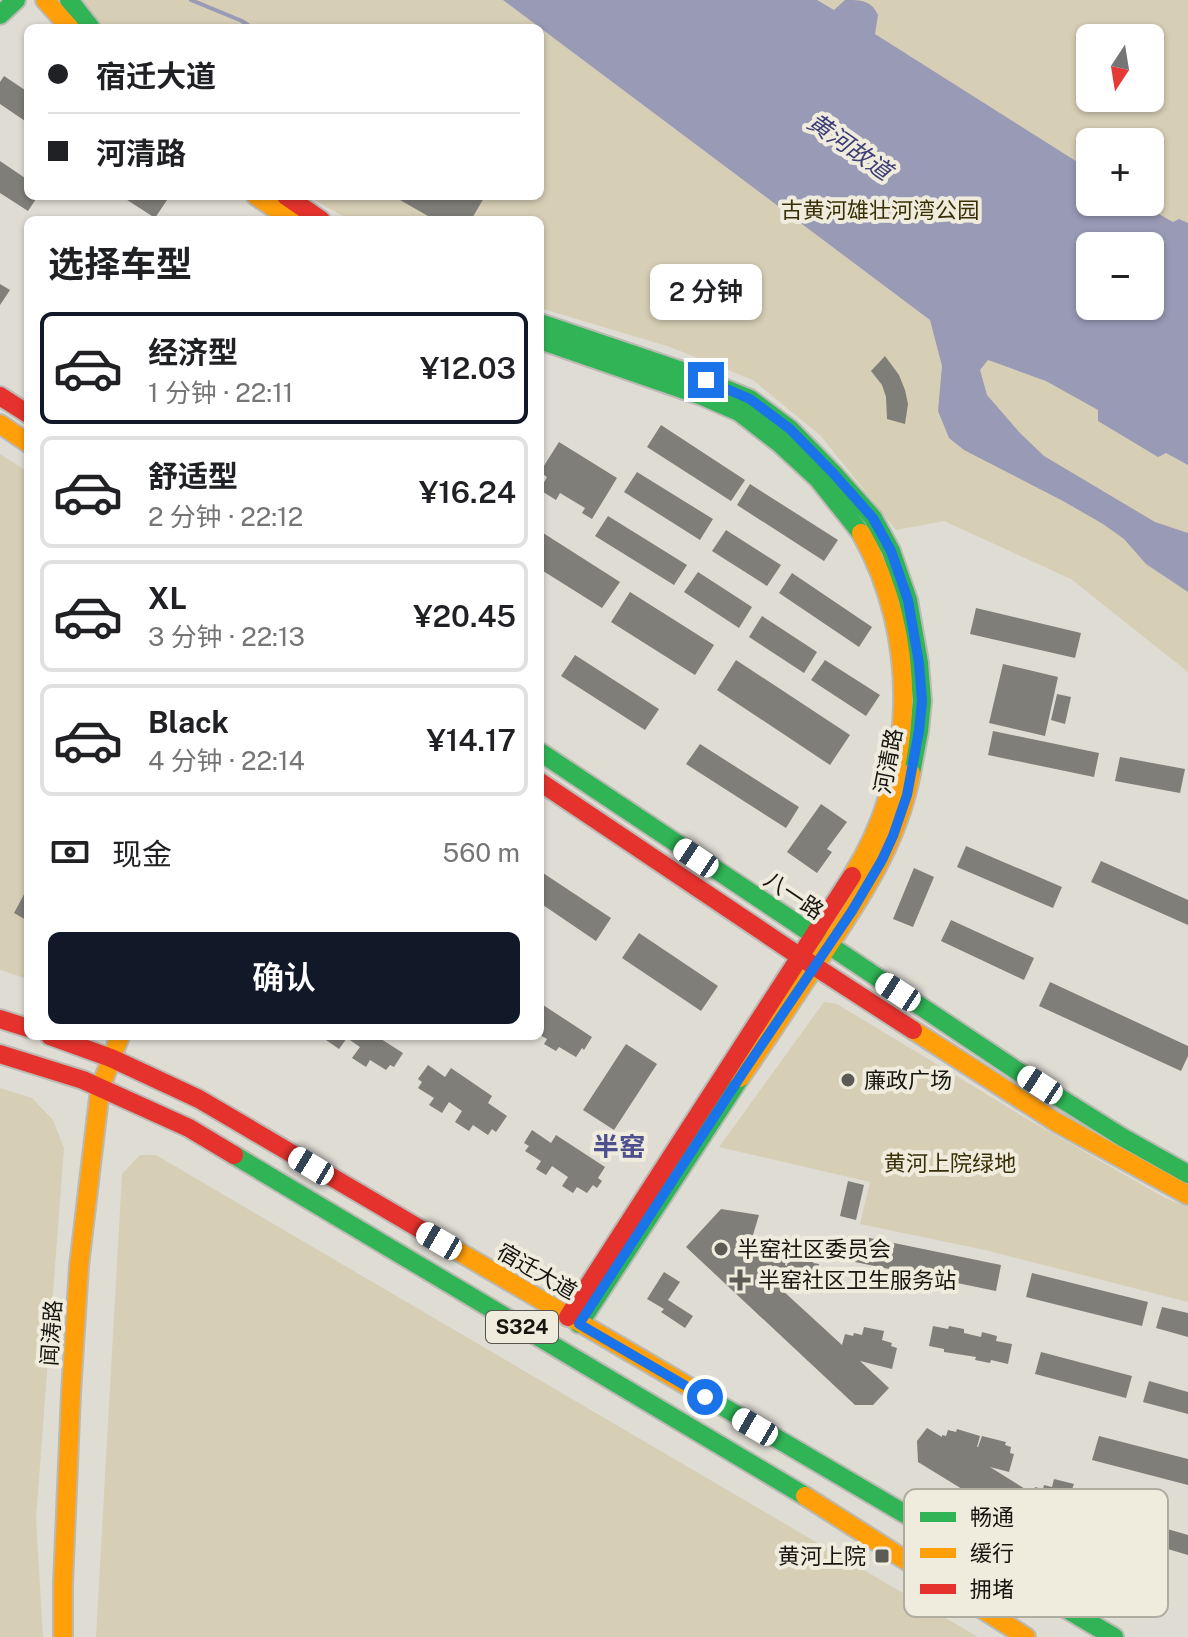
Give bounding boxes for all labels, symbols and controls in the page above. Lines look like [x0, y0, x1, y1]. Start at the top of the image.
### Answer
north arrow [1076, 24, 1164, 112]
map controls [1076, 24, 1164, 320]
text: 宿迁大道 [96, 58, 216, 94]
water label: 黄河故道 [803, 107, 900, 187]
button: + [1076, 128, 1164, 216]
text: 河清路 [96, 135, 186, 171]
park label: 古黄河雄壮河湾公园 [781, 197, 979, 223]
button: − [1076, 232, 1164, 320]
text: 选择车型 [48, 243, 192, 285]
callout: 2 分钟 [650, 264, 762, 320]
text: 2 分钟 [669, 276, 743, 307]
icon: car [52, 332, 124, 404]
text: 经济型 [148, 334, 238, 370]
text: ¥12.03 [420, 350, 516, 386]
route end [688, 362, 724, 398]
text: 1 分钟 · 22:11 [148, 377, 293, 408]
icon: car [52, 456, 124, 528]
text: 舒适型 [148, 458, 238, 494]
text: ¥16.24 [419, 474, 516, 510]
text: 2 分钟 · 22:12 [148, 501, 303, 532]
icon: car [52, 580, 124, 652]
text: XL [148, 580, 187, 616]
text: ¥20.45 [413, 598, 516, 634]
text: 3 分钟 · 22:13 [148, 621, 305, 652]
icon: car [52, 704, 124, 776]
text: Black [148, 704, 229, 740]
text: ¥14.17 [427, 722, 516, 758]
street label: 河清路 [869, 726, 907, 796]
text: 4 分钟 · 22:14 [148, 745, 305, 776]
icon: cash [48, 830, 92, 874]
car [669, 835, 723, 881]
text: 现金 [112, 836, 172, 872]
text: 560 m [443, 837, 520, 868]
street label: 八一路 [759, 866, 829, 924]
button: 确认 [48, 932, 520, 1024]
car [871, 969, 925, 1015]
car [1013, 1062, 1067, 1108]
place label: 廉政广场 [864, 1067, 952, 1093]
marker: 廉政广场 [839, 1071, 857, 1089]
district label: 半窑 [593, 1131, 645, 1162]
car [284, 1143, 338, 1189]
park label: 黄河上院绿地 [884, 1150, 1016, 1176]
car [412, 1219, 466, 1263]
place label: 半窑社区委员会 [737, 1236, 891, 1262]
street label: 宿迁大道 [492, 1238, 582, 1304]
marker: 半窑社区委员会 [712, 1240, 730, 1258]
place label: 半窑社区卫生服务站 [758, 1267, 956, 1293]
marker: 半窑社区卫生服务站 [729, 1269, 751, 1291]
street label: 闻涛路 [36, 1299, 66, 1367]
road number: S324 [486, 1311, 558, 1343]
route start [687, 1379, 723, 1415]
car [728, 1405, 782, 1449]
legend [904, 1489, 1168, 1617]
text: 畅通 [970, 1504, 1014, 1530]
text: 缓行 [970, 1540, 1014, 1566]
place label: 黄河上院 [778, 1543, 866, 1569]
marker: 黄河上院 [873, 1547, 891, 1565]
text: 拥堵 [970, 1576, 1014, 1602]

